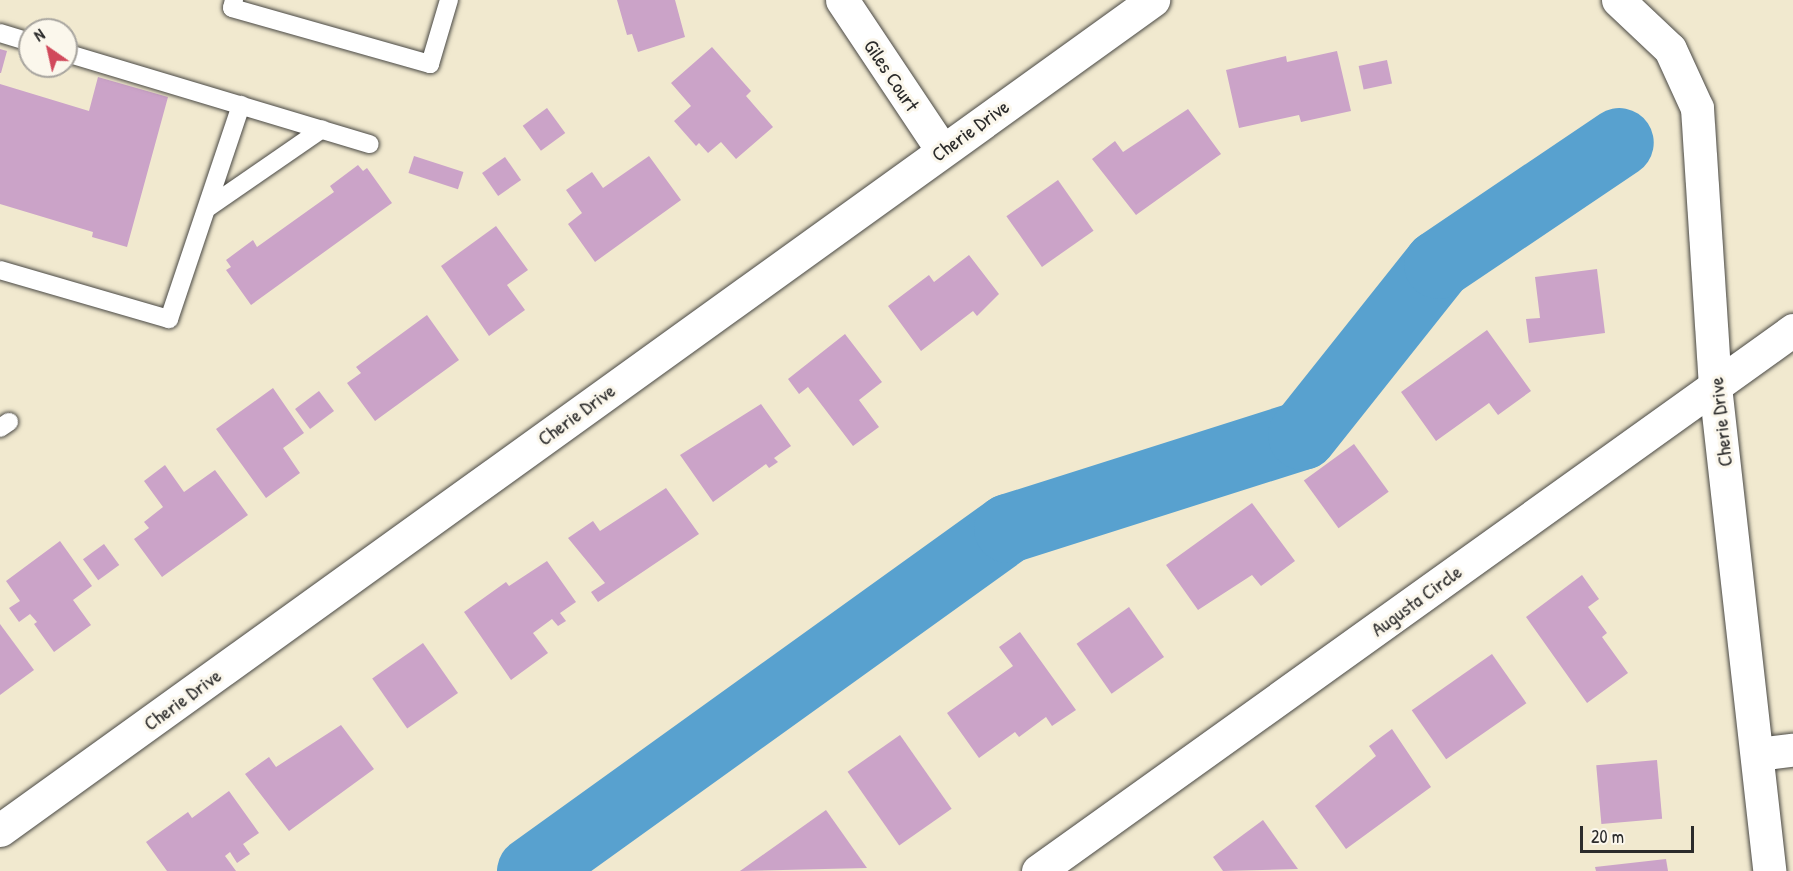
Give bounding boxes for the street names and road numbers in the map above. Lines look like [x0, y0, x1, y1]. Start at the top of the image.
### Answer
street label: Giles Court [859, 35, 925, 115]
street label: Cherie Drive [927, 94, 1013, 166]
street label: Cherie Drive [1703, 376, 1737, 468]
street label: Cherie Drive [533, 378, 619, 450]
street label: Augusta Circle [1366, 559, 1466, 641]
street label: Cherie Drive [139, 663, 225, 735]

